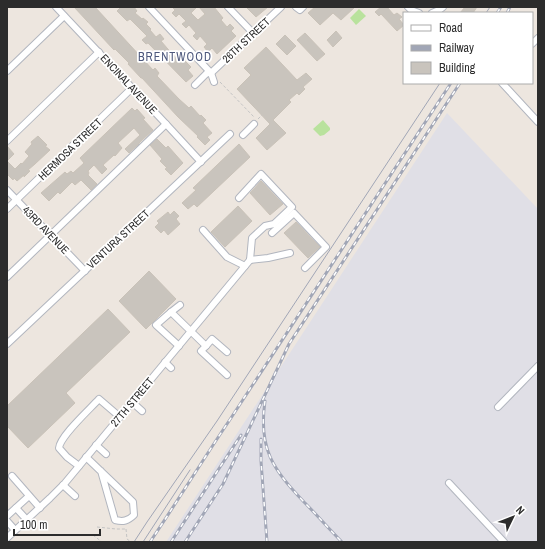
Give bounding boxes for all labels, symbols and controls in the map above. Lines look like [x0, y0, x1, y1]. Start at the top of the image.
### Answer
legend [403, 12, 533, 84]
street label: 26TH STREET [219, 14, 273, 66]
text: Road [439, 20, 463, 36]
text: Railway [439, 40, 474, 56]
district label: BRENTWOOD [138, 49, 212, 65]
street label: ENCINAL AVENUE [98, 51, 160, 117]
text: Building [439, 60, 476, 76]
street label: HERMOSA STREET [35, 115, 105, 183]
street label: 43RD AVENUE [20, 203, 72, 257]
street label: VENTURA STREET [84, 206, 153, 272]
street label: 27TH STREET [107, 374, 157, 430]
north arrow [493, 497, 533, 537]
text: N [513, 503, 528, 517]
scale bar [14, 511, 100, 537]
text: 100 m [20, 517, 47, 533]

